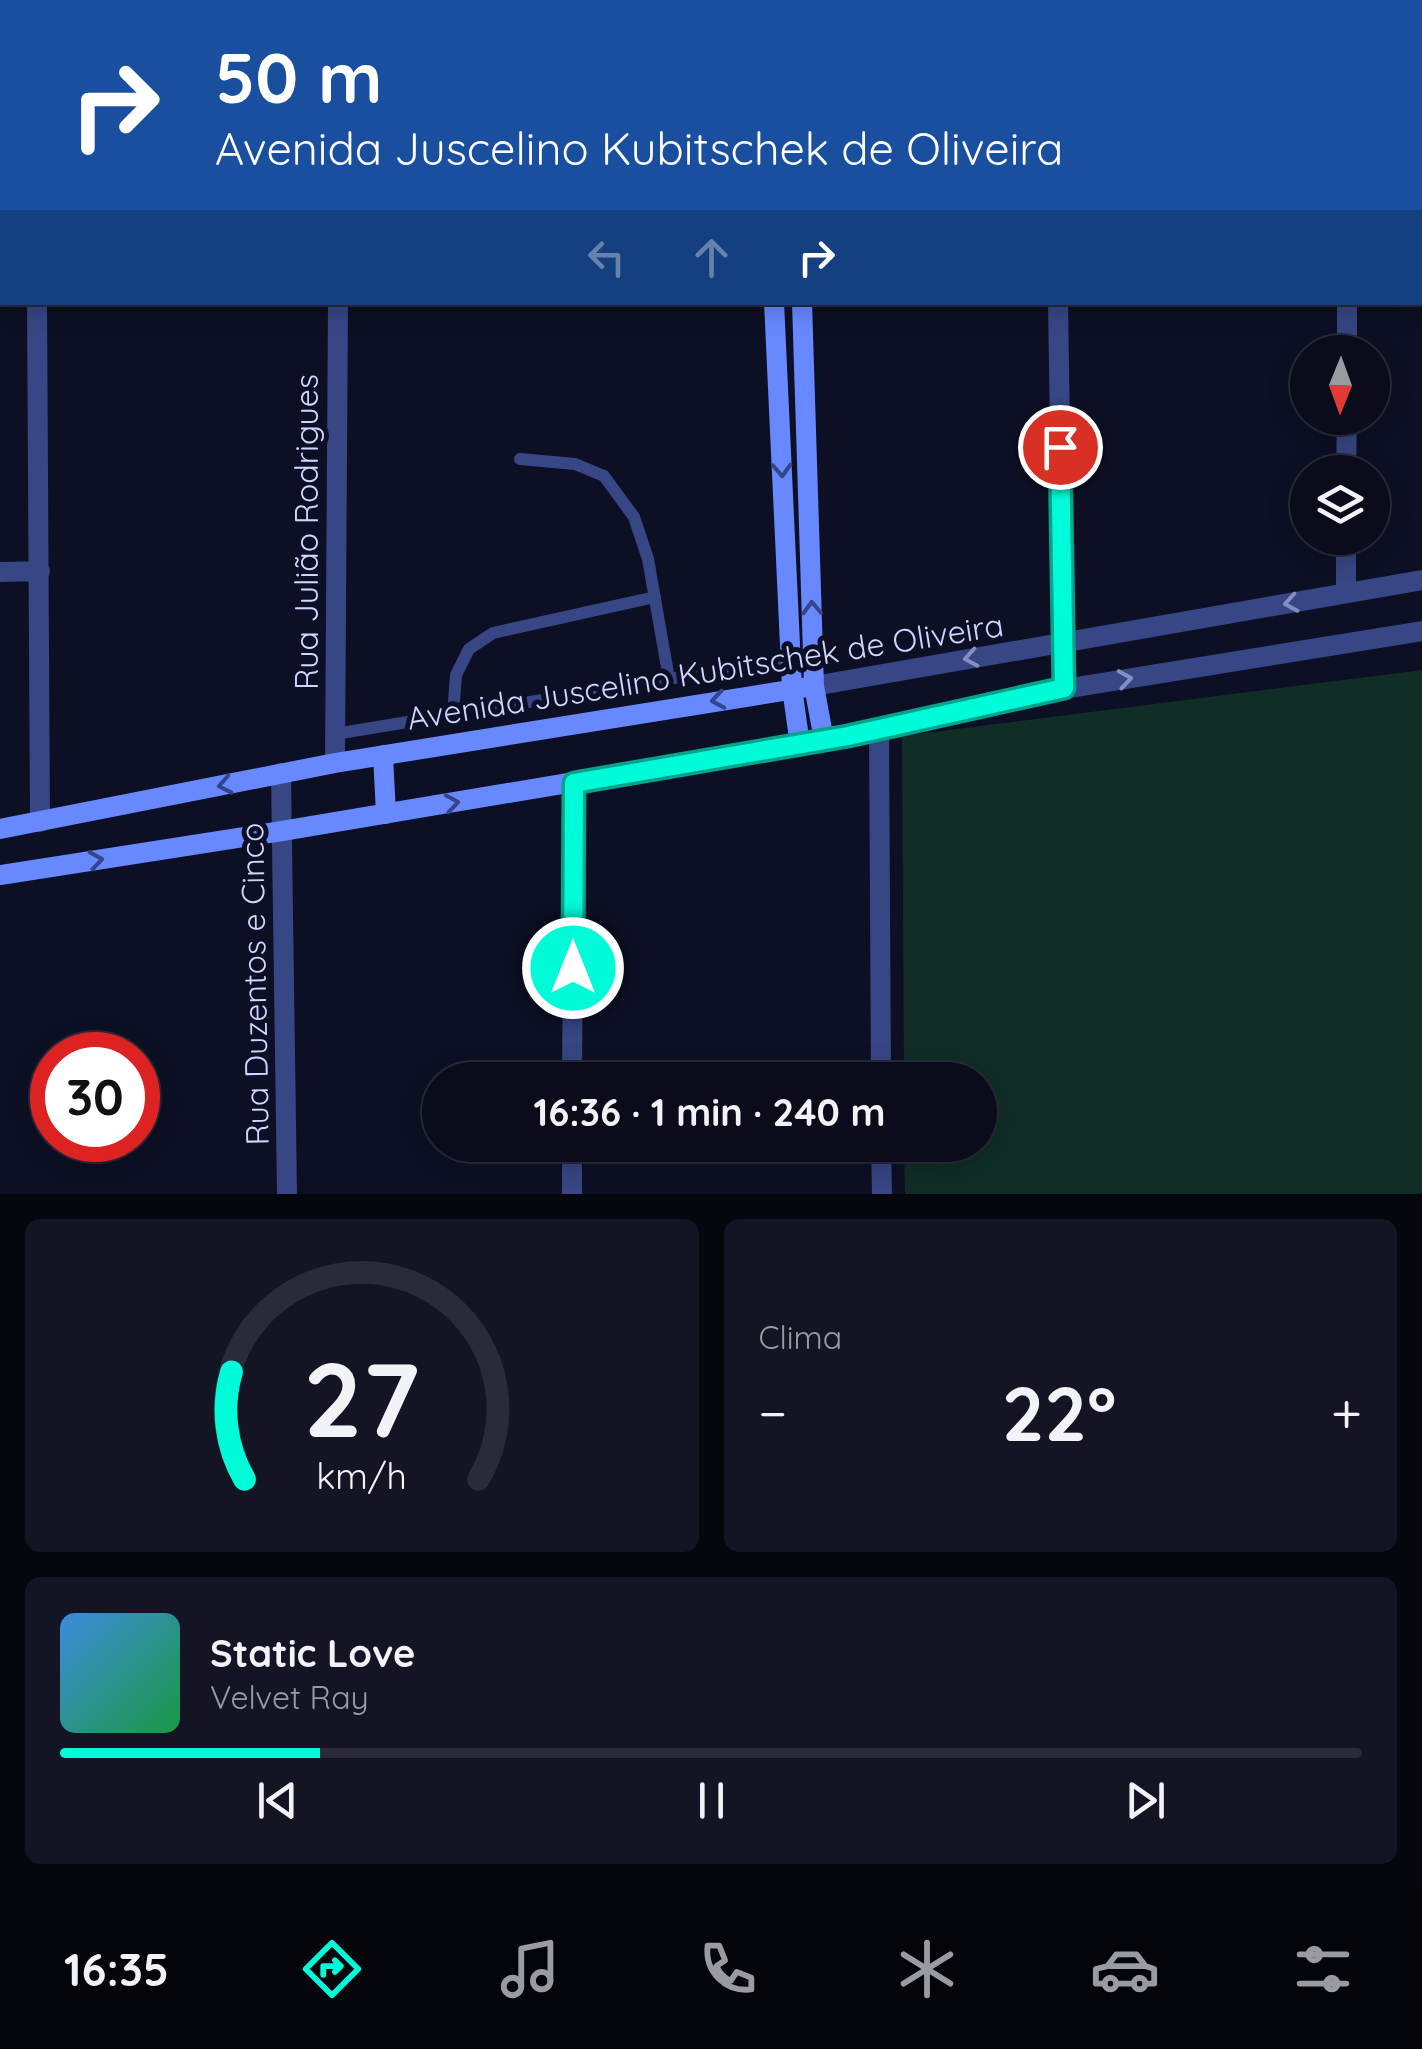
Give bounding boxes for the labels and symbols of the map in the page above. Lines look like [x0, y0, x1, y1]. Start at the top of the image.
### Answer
north arrow [1290, 335, 1390, 435]
street label: Rua Julião Rodrigues [286, 374, 326, 690]
pin [1018, 405, 1103, 490]
one-way arrow [771, 462, 792, 478]
one-way arrow [1283, 592, 1300, 613]
one-way arrow [801, 600, 822, 616]
street label: Avenida Juscelino Kubitschek de Oliveira [404, 604, 1006, 738]
one-way arrow [963, 647, 979, 668]
one-way arrow [1117, 669, 1133, 690]
one-way arrow [709, 689, 726, 710]
one-way arrow [217, 773, 234, 794]
one-way arrow [444, 793, 460, 814]
street label: Rua Duzentos e Cinco [231, 822, 277, 1146]
one-way arrow [88, 850, 105, 871]
position arrow [521, 916, 625, 1020]
speed limit sign: 30 [30, 1032, 160, 1162]

